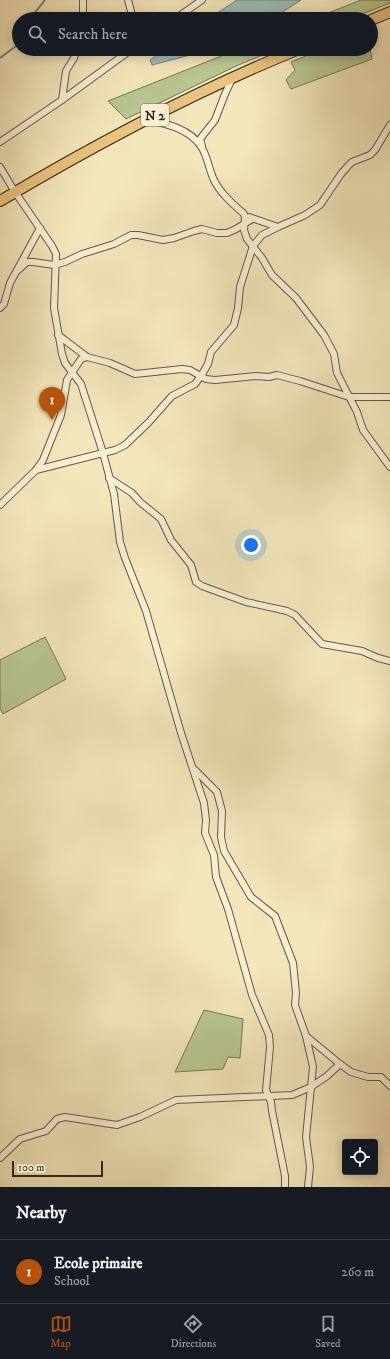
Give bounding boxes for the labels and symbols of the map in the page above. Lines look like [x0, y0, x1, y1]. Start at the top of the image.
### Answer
road number: N 2 [141, 104, 169, 126]
pin: 1 [39, 387, 65, 420]
your location [241, 535, 261, 555]
scale bar [12, 1159, 103, 1178]

